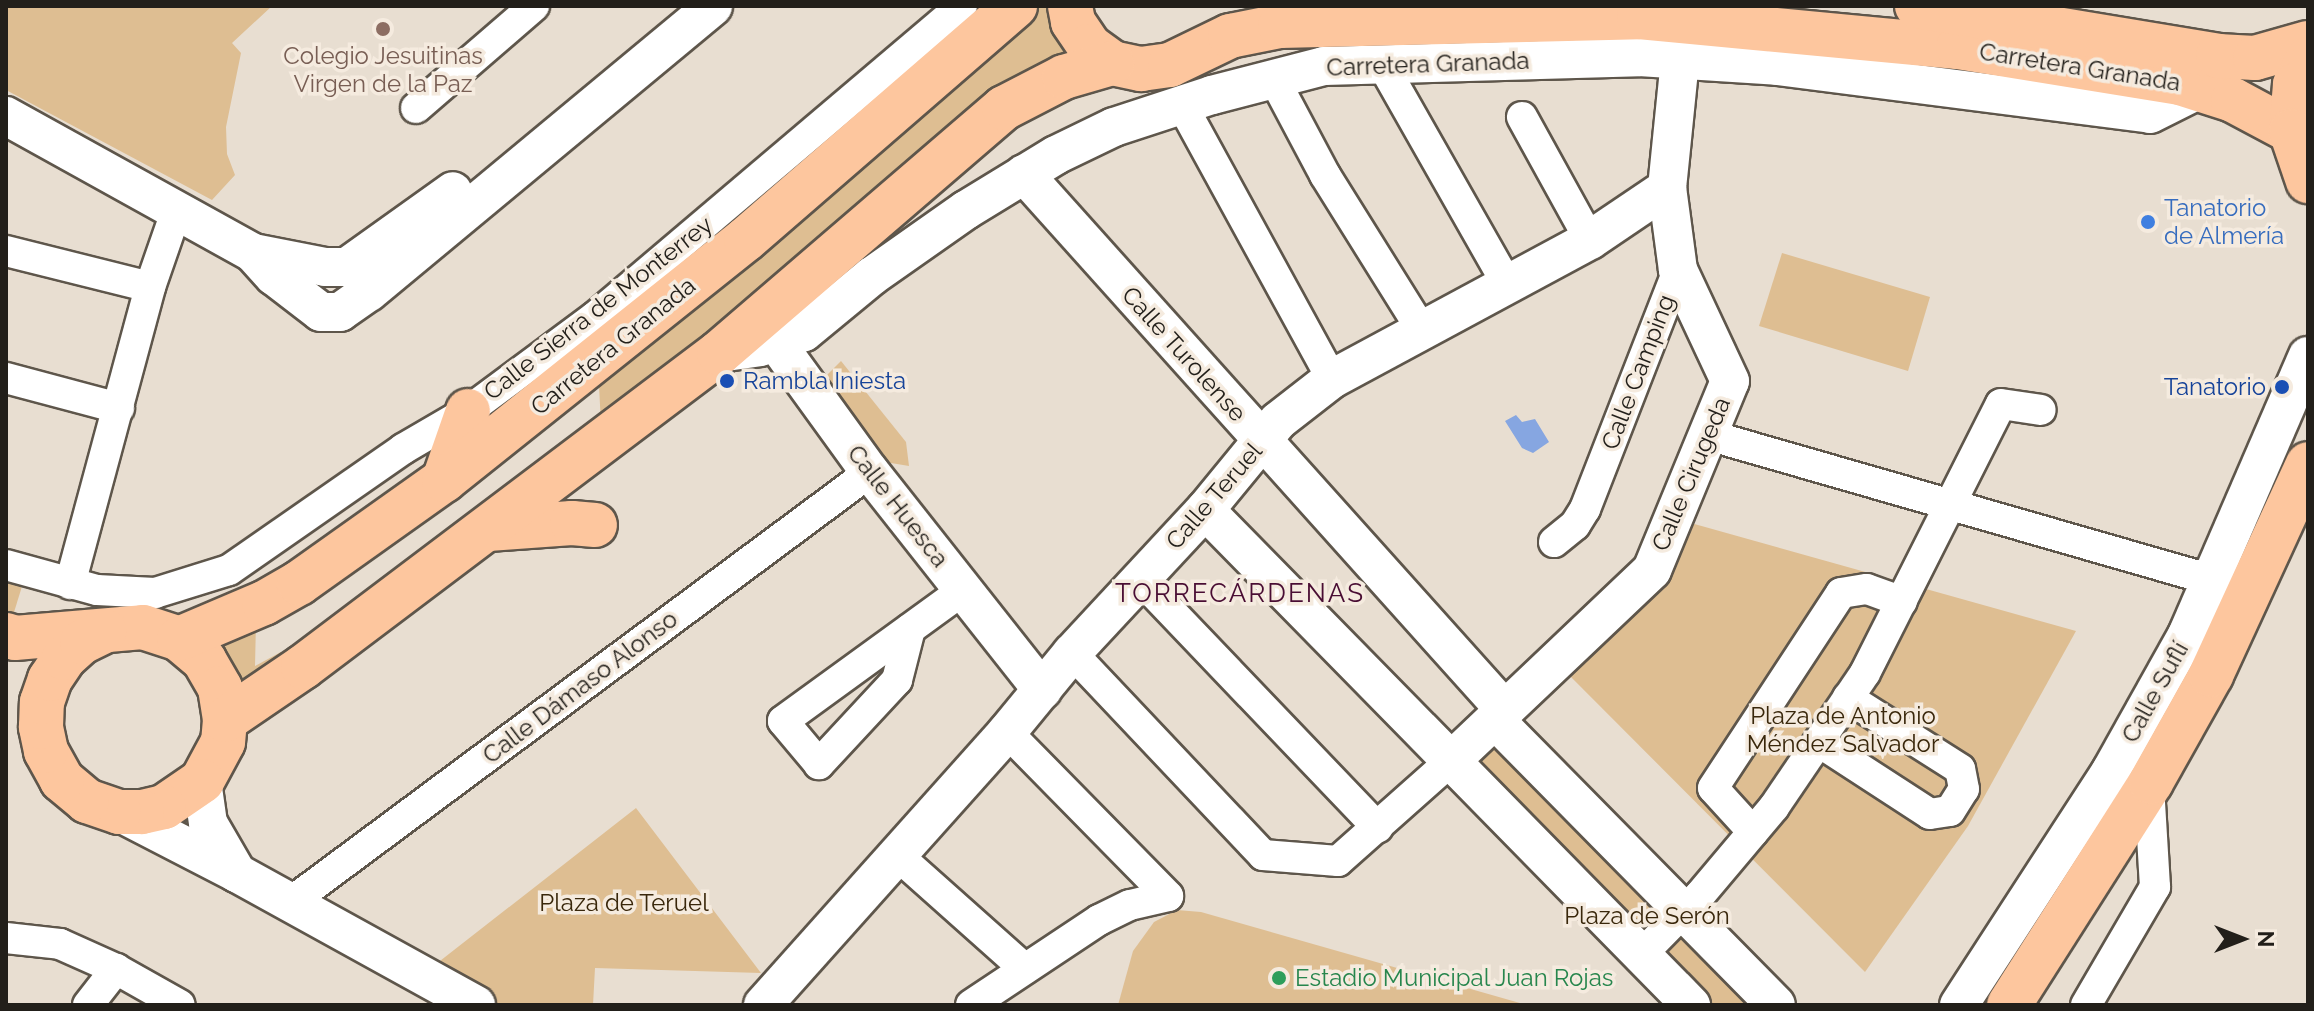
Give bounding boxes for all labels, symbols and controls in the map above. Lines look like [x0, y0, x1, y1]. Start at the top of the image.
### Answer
marker: Colegio Jesuitinas Virgen de la Paz [374, 20, 392, 38]
street label: Carretera Granada [1977, 37, 2183, 97]
place label: Colegio Jesuitinas Virgen de la Paz [283, 42, 483, 98]
street label: Carretera Granada [1326, 46, 1530, 82]
place label: Tanatorio de Almería [2164, 194, 2285, 250]
street label: Calle Sierra de Monterrey [478, 210, 718, 406]
marker: Tanatorio de Almería [2139, 213, 2157, 231]
street label: Carretera Granada [525, 271, 701, 421]
street label: Calle Turolense [1116, 280, 1252, 428]
street label: Calle Camping [1595, 291, 1681, 453]
place label: Rambla Iniesta [743, 367, 906, 395]
marker: Rambla Iniesta [718, 372, 736, 390]
place label: Tanatorio [2164, 373, 2266, 401]
marker: Tanatorio [2273, 378, 2291, 396]
street label: Calle Cirugeda [1646, 393, 1736, 555]
street label: Calle Teruel [1160, 437, 1268, 555]
street label: Calle Huesca [841, 439, 955, 573]
district label: TORRECÁRDENAS [1115, 578, 1365, 610]
street label: Calle Dámaso Alonso [477, 604, 683, 770]
street label: Calle Suflí [2116, 637, 2194, 747]
park label: Plaza de Antonio Méndez Salvador [1747, 702, 1939, 758]
park label: Plaza de Teruel [539, 889, 709, 917]
north arrow [2202, 899, 2282, 979]
park label: Plaza de Serón [1564, 902, 1730, 930]
text: N [2253, 931, 2279, 947]
place label: Estadio Municipal Juan Rojas [1295, 964, 1615, 992]
marker: Estadio Municipal Juan Rojas [1270, 969, 1288, 987]

